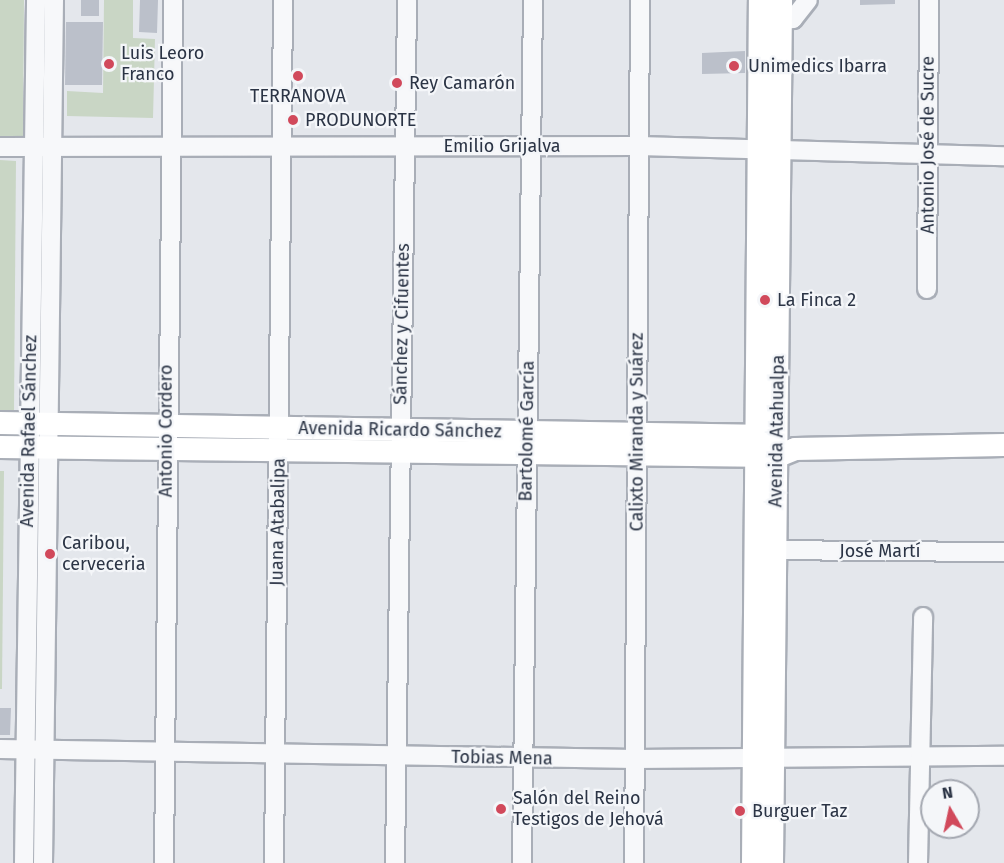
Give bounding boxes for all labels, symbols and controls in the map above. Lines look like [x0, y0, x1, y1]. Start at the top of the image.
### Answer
place label: Luis Leoro Franco [121, 43, 204, 86]
place label: Unimedics Ibarra [748, 55, 887, 77]
street label: Antonio José de Sucre [917, 56, 939, 234]
marker: Luis Leoro Franco [102, 57, 116, 71]
marker: Unimedics Ibarra [725, 57, 743, 75]
marker: TERRANOVA [291, 69, 305, 83]
place label: Rey Camarón [409, 72, 515, 94]
marker: Rey Camarón [390, 76, 404, 90]
place label: TERRANOVA [250, 85, 346, 107]
place label: PRODUNORTE [305, 109, 416, 131]
marker: PRODUNORTE [286, 113, 300, 127]
street label: Emilio Grijalva [443, 135, 561, 157]
street label: Sánchez y Cifuentes [390, 243, 414, 405]
place label: La Finca 2 [777, 289, 856, 311]
marker: La Finca 2 [758, 293, 772, 307]
street label: Calixto Miranda y Suárez [626, 333, 648, 531]
street label: Avenida Rafael Sánchez [17, 335, 41, 527]
street label: Avenida Atahualpa [765, 355, 789, 507]
street label: Bartolomé García [515, 360, 539, 502]
street label: Antonio Cordero [155, 365, 177, 497]
street label: Avenida Ricardo Sánchez [298, 417, 502, 443]
street label: Juana Atabalipa [266, 458, 290, 586]
place label: Caribou, cerveceria [62, 533, 145, 576]
street label: José Martí [839, 540, 921, 562]
marker: Caribou, cerveceria [43, 547, 57, 561]
street label: Tobias Mena [451, 746, 553, 770]
north arrow [920, 779, 980, 839]
text: N [941, 782, 954, 803]
place label: Salón del Reino Testigos de Jehová [513, 788, 664, 830]
place label: Burguer Taz [752, 800, 847, 822]
marker: Salón del Reino Testigos de Jehová [494, 802, 508, 816]
marker: Burguer Taz [733, 804, 747, 818]

